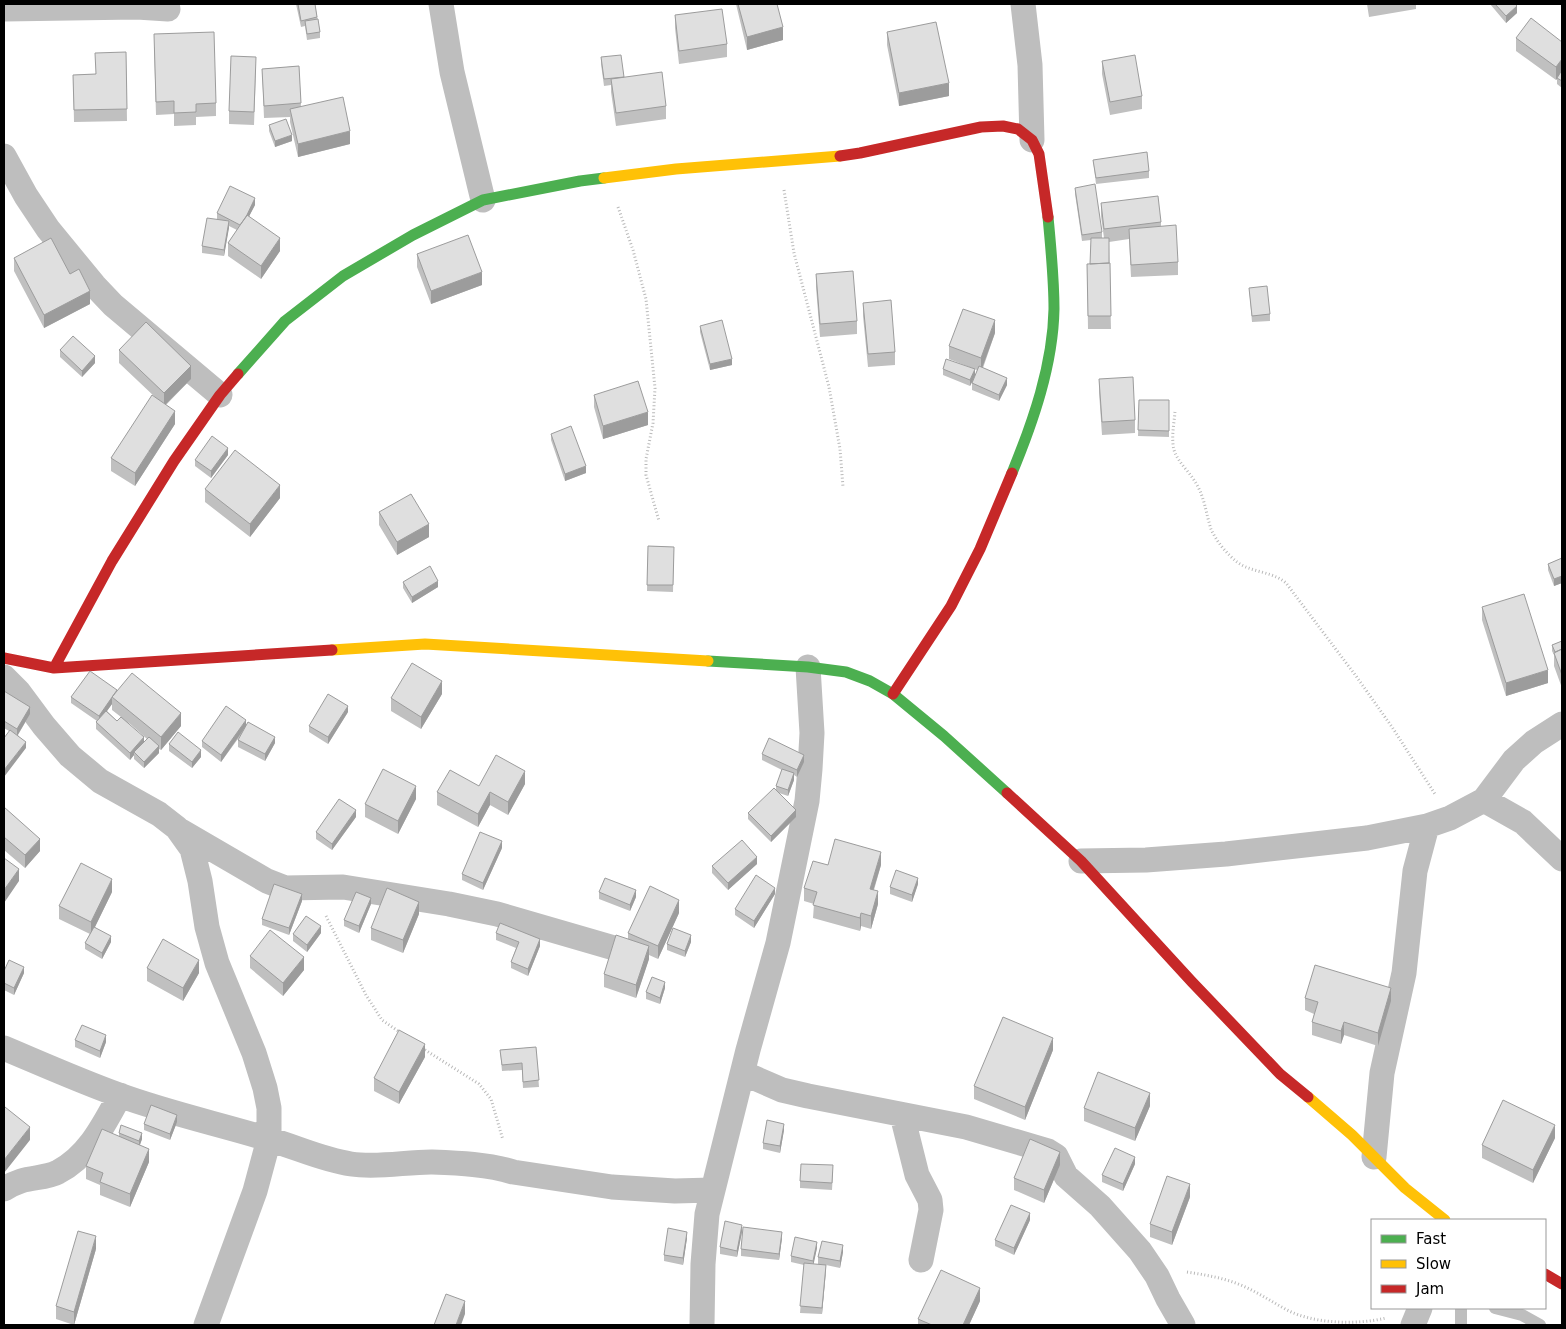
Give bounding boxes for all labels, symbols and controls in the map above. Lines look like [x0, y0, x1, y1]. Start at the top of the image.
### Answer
legend [1371, 1219, 1546, 1309]
text: Fast [1416, 1230, 1446, 1248]
text: Slow [1416, 1255, 1451, 1273]
text: Jam [1415, 1280, 1444, 1298]

